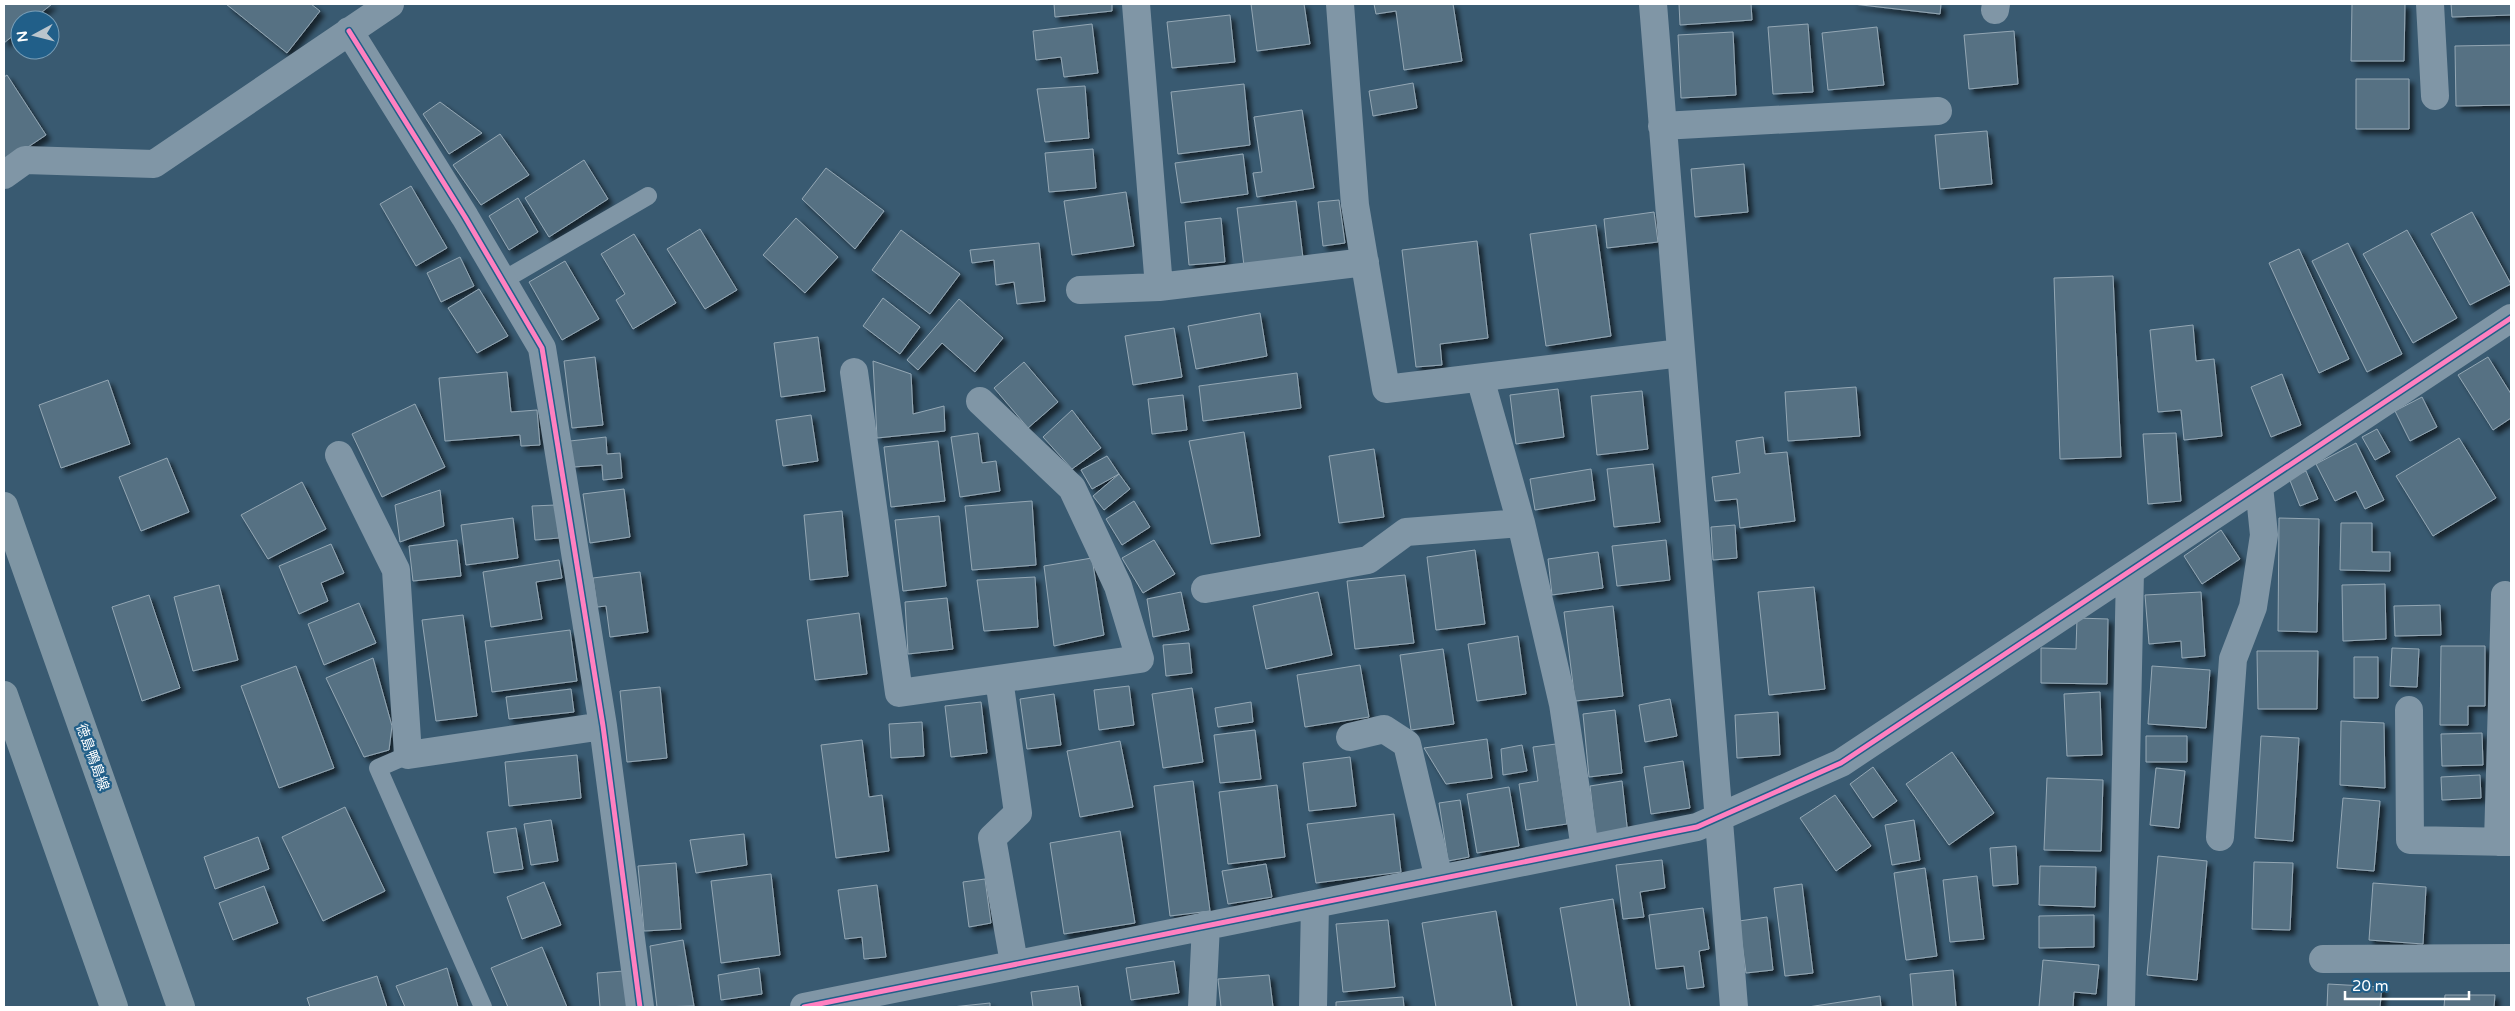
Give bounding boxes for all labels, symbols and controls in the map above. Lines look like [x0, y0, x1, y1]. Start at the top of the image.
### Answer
north arrow [10, 10, 60, 60]
text: N [13, 30, 32, 43]
street label: 徳島鴨島線 [73, 721, 112, 793]
scale bar [2345, 968, 2469, 1000]
text: 20 m [2352, 977, 2389, 995]

